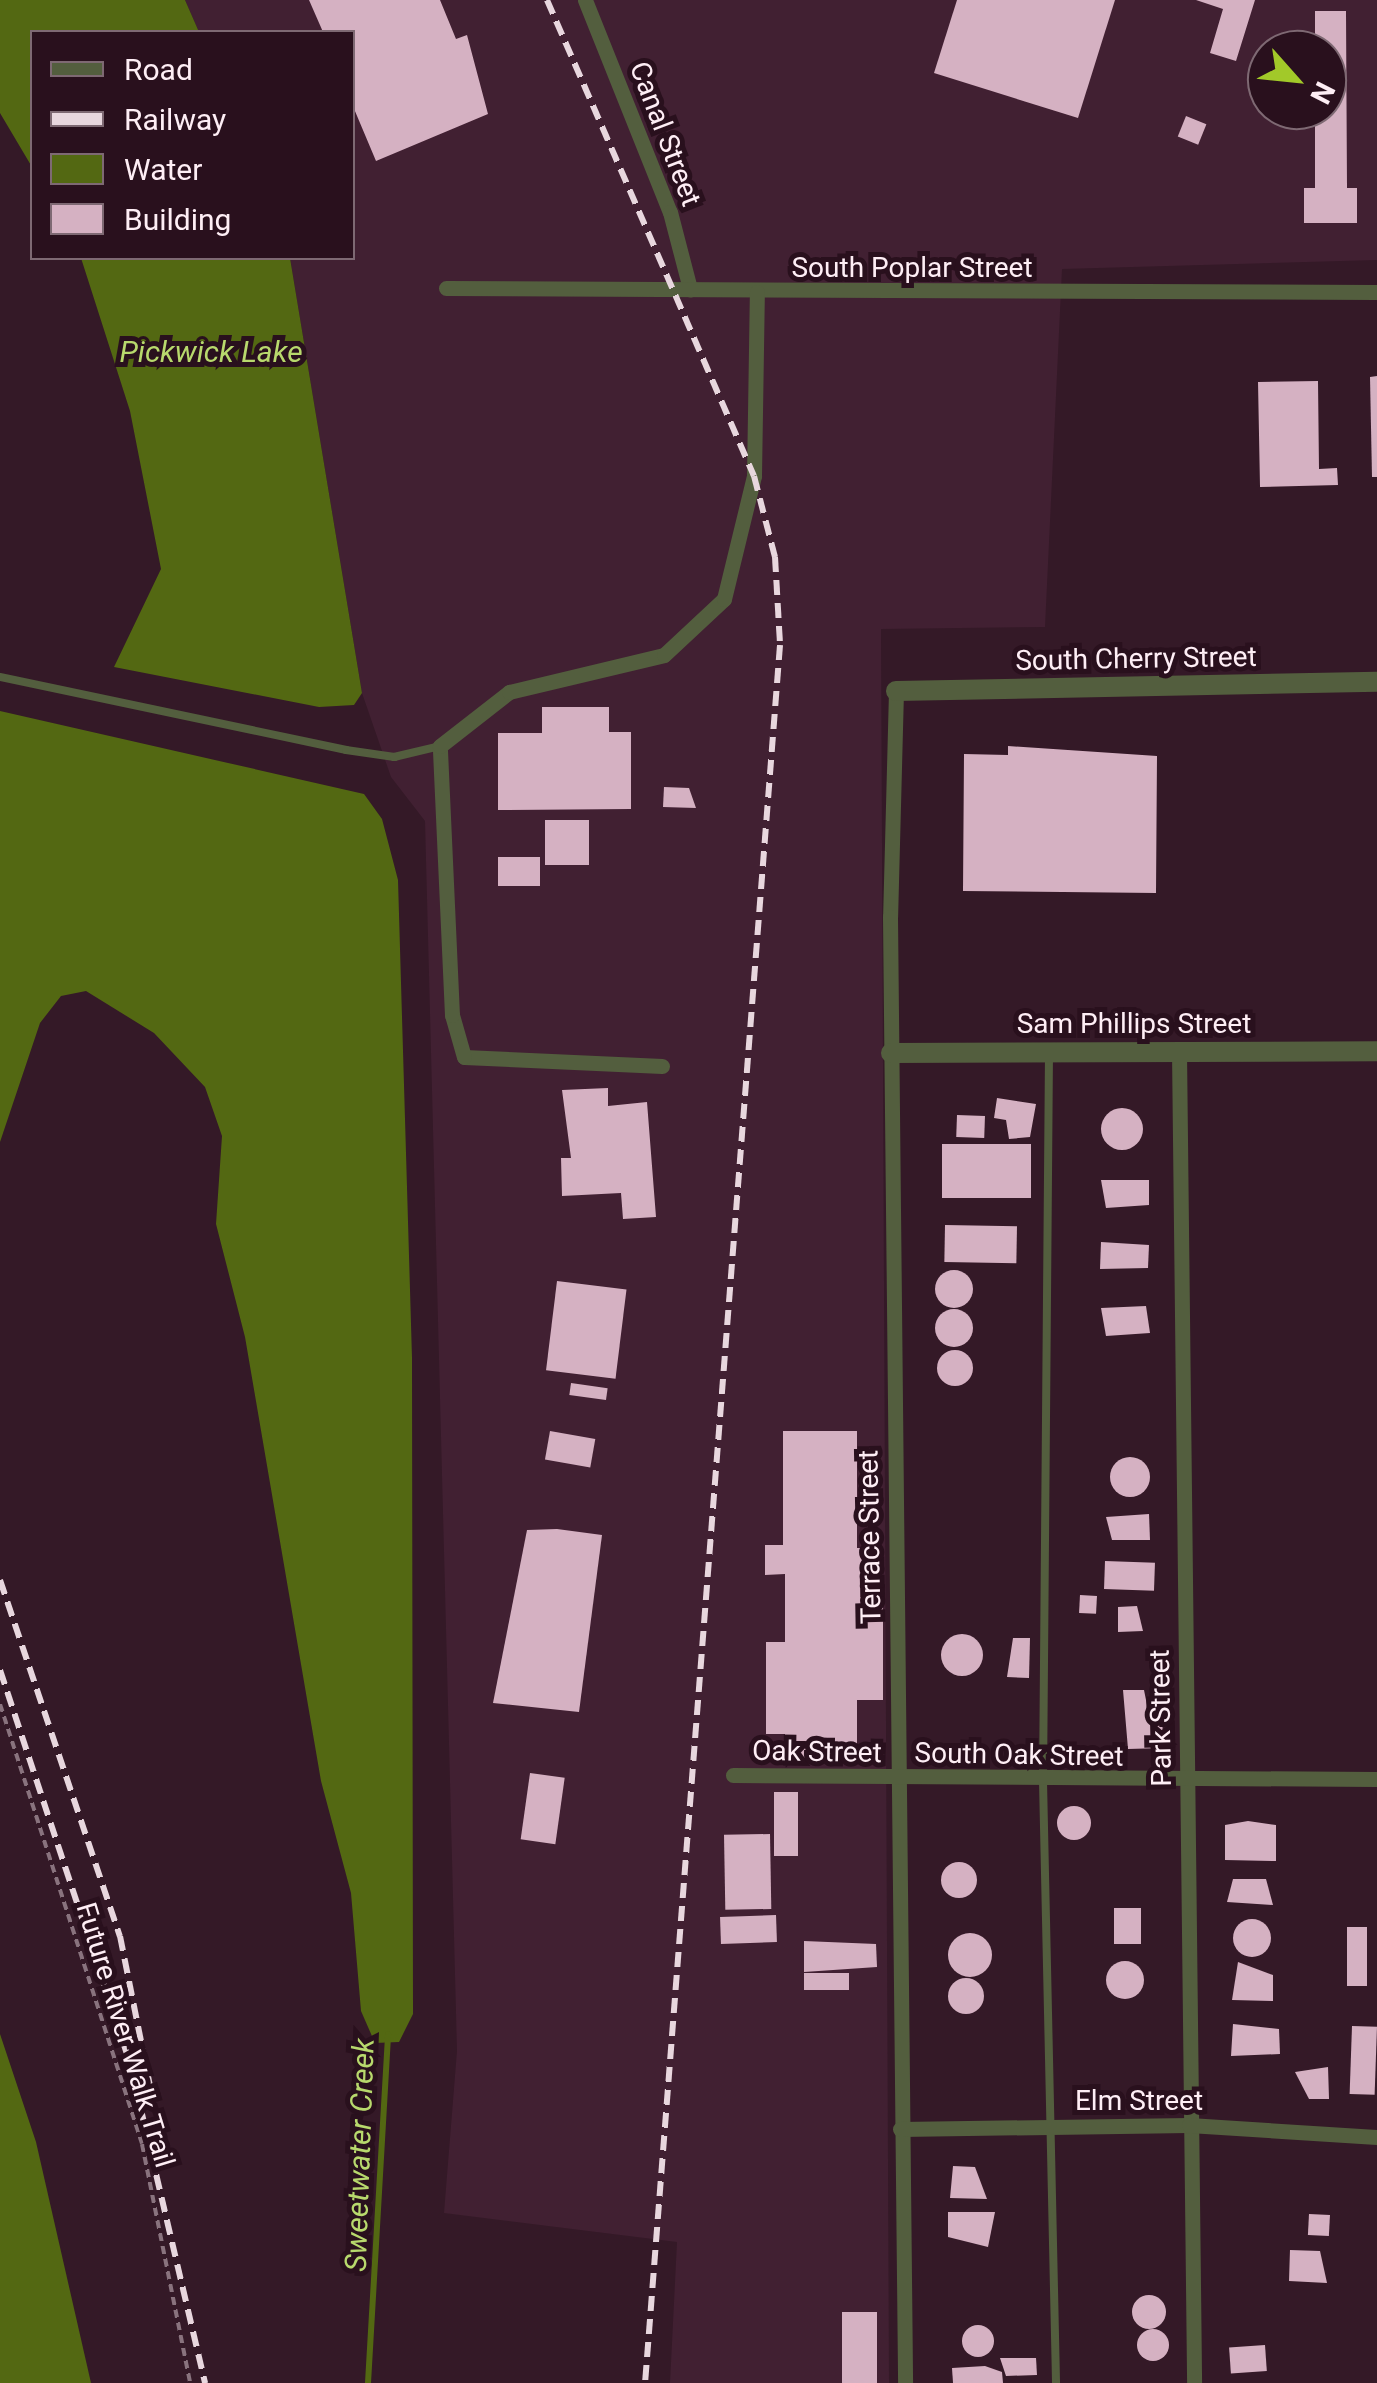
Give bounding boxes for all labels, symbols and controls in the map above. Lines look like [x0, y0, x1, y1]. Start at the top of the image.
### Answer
legend [30, 30, 355, 260]
north arrow [1247, 30, 1347, 130]
text: Road [124, 52, 193, 87]
street label: Canal Street [622, 57, 708, 211]
text: N [1303, 77, 1342, 109]
text: Railway [124, 102, 226, 137]
text: Water [124, 152, 202, 187]
text: Building [124, 202, 231, 237]
street label: South Poplar Street [791, 251, 1033, 285]
water label: Pickwick Lake [119, 334, 303, 370]
street label: South Cherry Street [1015, 640, 1257, 678]
street label: Sam Phillips Street [1017, 1007, 1251, 1041]
street label: Terrace Street [852, 1450, 888, 1624]
street label: Park Street [1143, 1649, 1179, 1787]
street label: Oak Street [752, 1734, 882, 1770]
street label: South Oak Street [914, 1736, 1124, 1774]
street label: Future River Walk Trail [69, 1898, 181, 2172]
water label: Sweetwater Creek [338, 2038, 382, 2272]
street label: Elm Street [1075, 2084, 1203, 2118]

